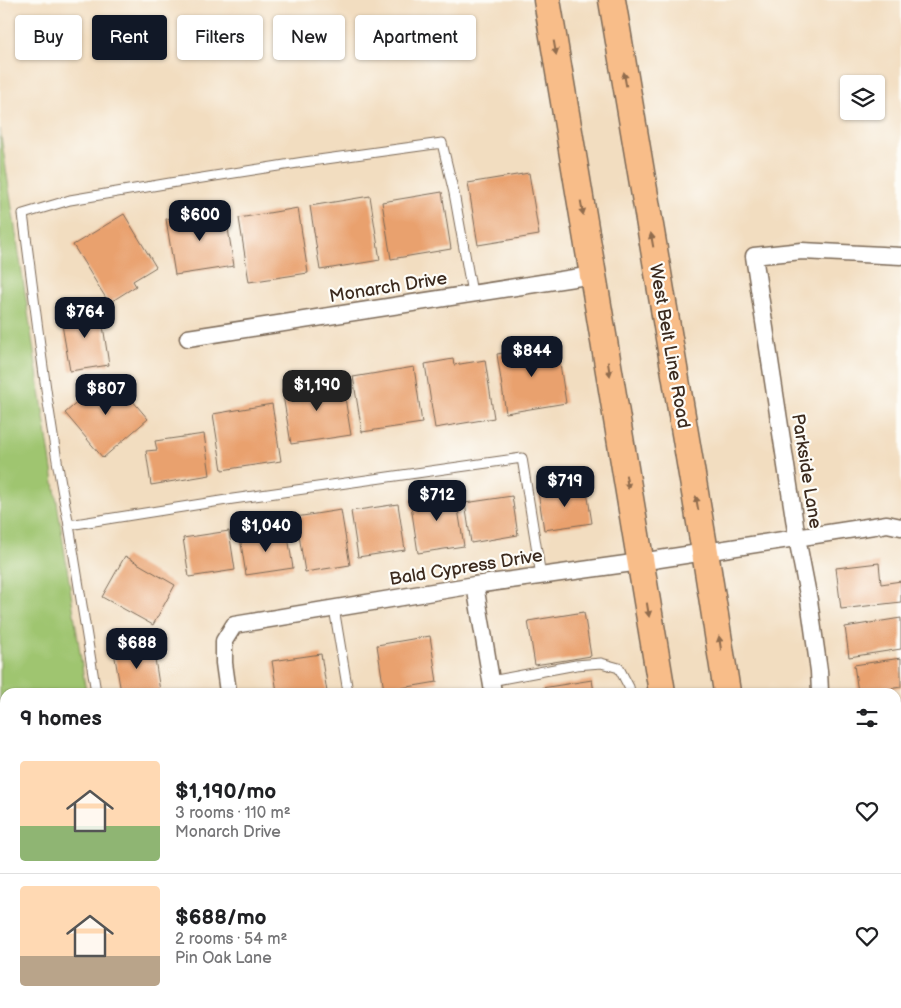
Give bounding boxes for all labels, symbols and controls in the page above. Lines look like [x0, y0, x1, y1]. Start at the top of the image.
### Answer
chip: Buy [15, 15, 82, 60]
chip: Rent [92, 15, 167, 60]
chip: Filters [177, 15, 263, 60]
chip: New [273, 15, 345, 60]
chip: Apartment [355, 15, 476, 60]
one-way arrow [551, 40, 559, 56]
one-way arrow [621, 71, 629, 87]
map controls [840, 75, 885, 120]
button: layers [840, 75, 885, 120]
pin: $600 [170, 200, 230, 242]
one-way arrow [578, 201, 586, 217]
text: $600 [180, 206, 220, 225]
one-way arrow [648, 231, 656, 247]
street label: West Belt Line Road [645, 262, 694, 430]
street label: Monarch Drive [328, 268, 449, 307]
pin: $764 [55, 296, 115, 339]
text: $764 [66, 303, 104, 322]
pin: $844 [502, 336, 562, 378]
text: $844 [512, 342, 552, 361]
one-way arrow [605, 361, 613, 377]
pin: $1,190 [276, 370, 358, 412]
pin: $807 [76, 374, 136, 416]
text: $1,190 [294, 376, 340, 395]
text: $807 [87, 380, 125, 399]
street label: Parkside Lane [787, 412, 826, 530]
pin: $719 [535, 466, 595, 508]
text: $719 [547, 472, 583, 491]
one-way arrow [624, 474, 632, 490]
pin: $712 [407, 480, 467, 522]
text: $712 [419, 486, 455, 505]
one-way arrow [693, 495, 701, 511]
pin: $1,040 [225, 510, 307, 553]
text: $1,040 [241, 517, 291, 536]
street label: Bald Cypress Drive [388, 545, 544, 590]
one-way arrow [645, 603, 653, 619]
pin: $688 [107, 628, 167, 670]
text: $688 [117, 634, 157, 653]
one-way arrow [715, 635, 723, 651]
icon: filters [853, 704, 881, 732]
text: 9 homes [20, 706, 102, 731]
text: $1,190/mo [175, 779, 276, 804]
icon: home [60, 781, 120, 841]
icon: heart [853, 797, 881, 825]
text: 3 rooms · 110 m² [175, 804, 291, 823]
text: Monarch Drive [175, 823, 281, 842]
text: $688/mo [175, 905, 267, 930]
icon: home [60, 906, 120, 966]
icon: heart [853, 922, 881, 950]
text: 2 rooms · 54 m² [175, 930, 287, 949]
text: Pin Oak Lane [175, 949, 272, 968]

